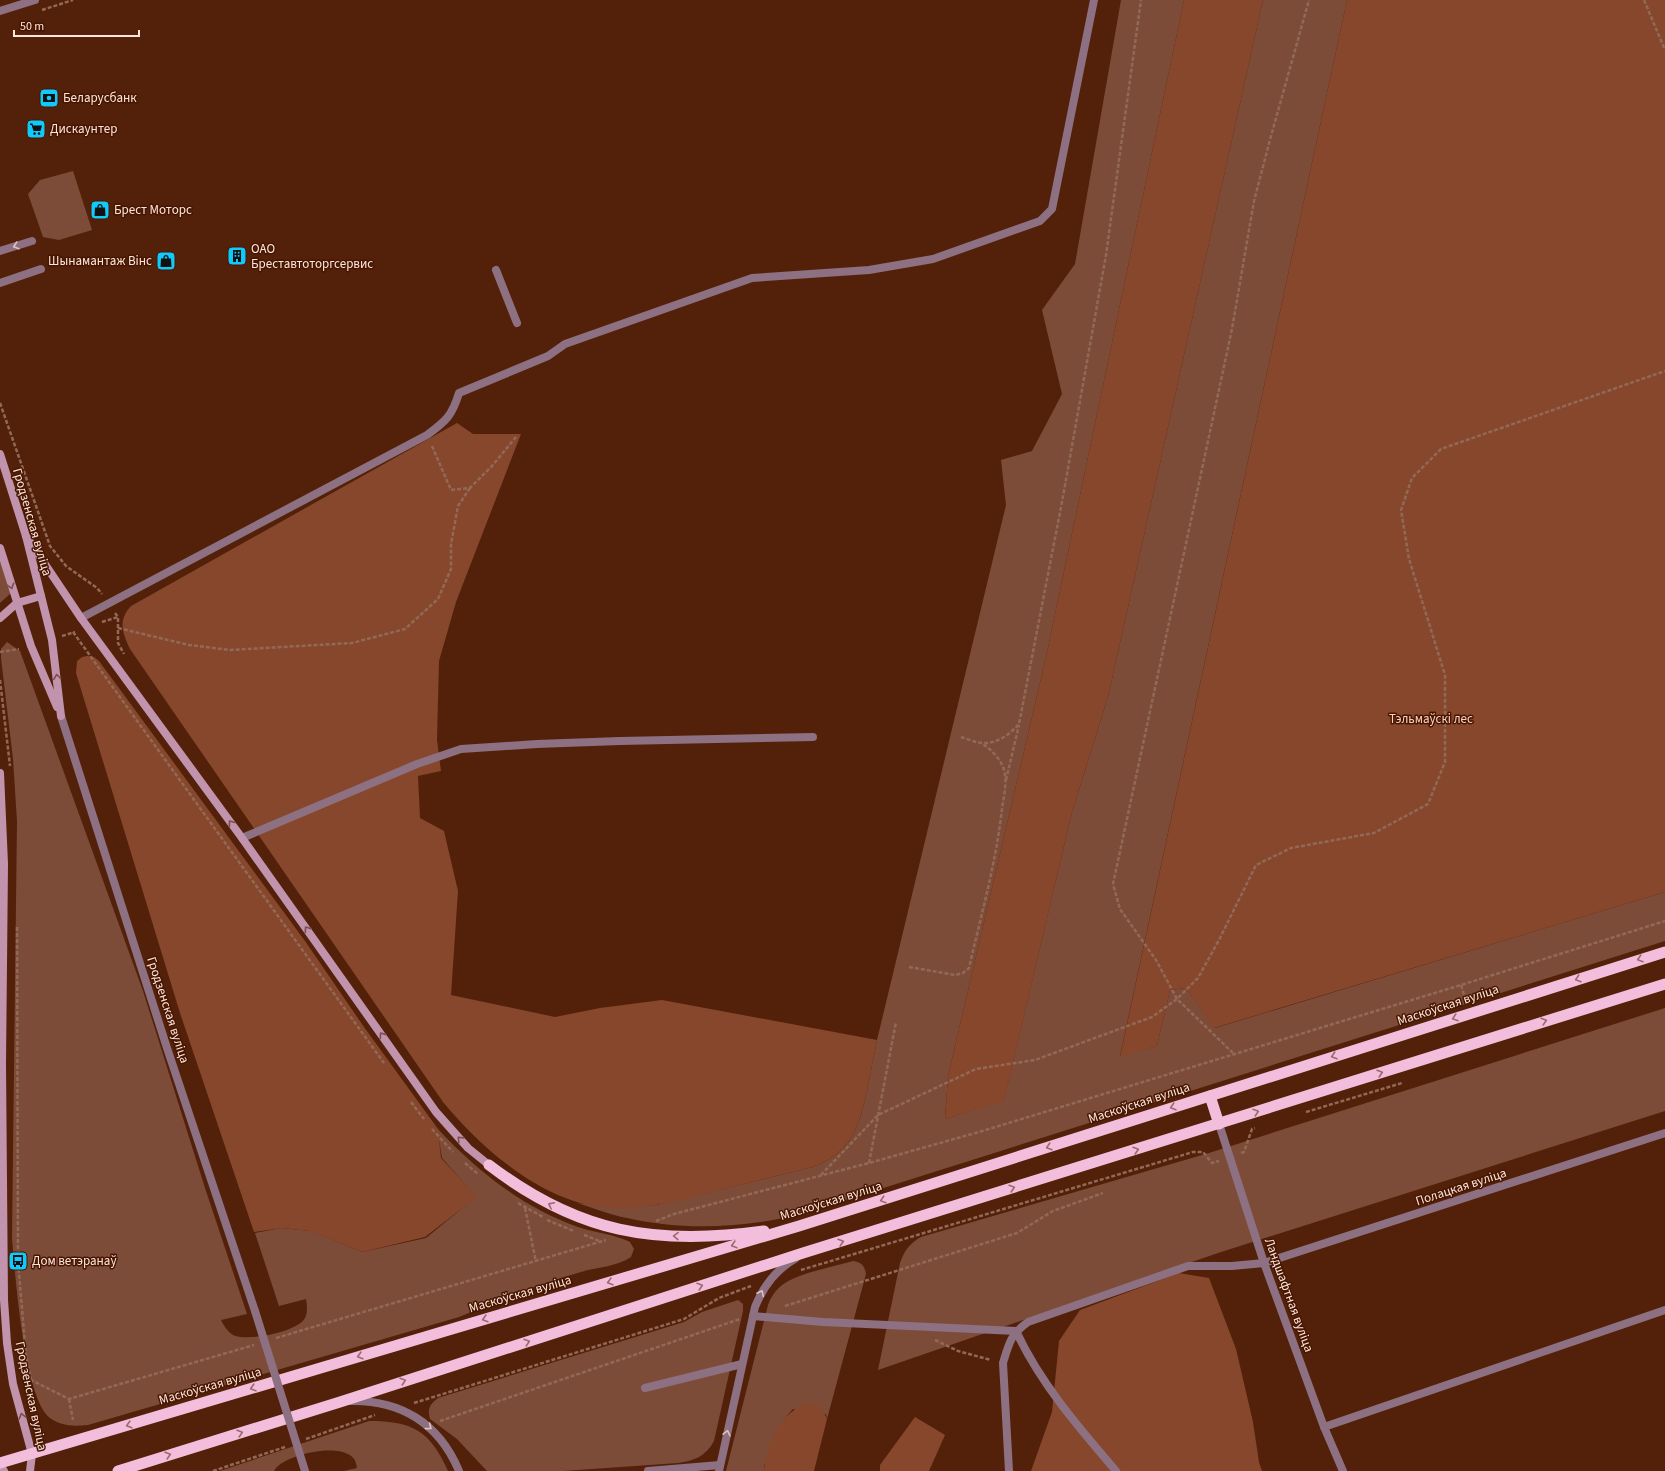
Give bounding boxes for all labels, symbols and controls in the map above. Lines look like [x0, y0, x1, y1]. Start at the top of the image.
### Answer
scale bar [14, 12, 139, 38]
text: 50 m [20, 18, 44, 35]
bank icon: Беларусбанк [38, 87, 60, 109]
place label: Беларусбанк [63, 89, 137, 107]
supermarket icon: Дискаунтер [25, 118, 47, 140]
place label: Дискаунтер [50, 120, 117, 138]
shop icon: Брест Моторс [89, 199, 111, 221]
place label: Брест Моторс [114, 201, 192, 219]
place label: ОАО Бреставтоторгсервис [251, 240, 373, 273]
one-way arrow [12, 241, 19, 250]
building icon: ОАО Бреставтоторгсервис [226, 245, 248, 267]
shop icon: Шынамантаж Вінс [155, 250, 177, 272]
place label: Шынамантаж Вінс [48, 252, 152, 270]
street label: Гродзенская вуліца [8, 466, 56, 578]
one-way arrow [7, 582, 15, 589]
one-way arrow [52, 674, 61, 680]
park label: Тэльмаўскі лес [1389, 710, 1473, 728]
one-way arrow [229, 820, 236, 827]
one-way arrow [305, 926, 312, 933]
street label: Гродзенская вуліца [142, 954, 194, 1066]
one-way arrow [1637, 954, 1644, 963]
one-way arrow [1575, 974, 1582, 983]
street label: Маскоўская вуліца [1395, 980, 1501, 1030]
one-way arrow [1451, 1013, 1458, 1022]
one-way arrow [1540, 1018, 1547, 1026]
one-way arrow [379, 1032, 387, 1039]
one-way arrow [1331, 1051, 1338, 1060]
one-way arrow [1377, 1069, 1384, 1078]
street label: Маскоўская вуліца [1086, 1078, 1192, 1128]
one-way arrow [1170, 1103, 1177, 1111]
one-way arrow [1253, 1108, 1260, 1117]
one-way arrow [457, 1136, 465, 1144]
one-way arrow [1046, 1142, 1053, 1151]
one-way arrow [1132, 1146, 1139, 1155]
street label: Полацкая вуліца [1413, 1164, 1509, 1210]
street label: Маскоўская вуліца [778, 1177, 884, 1225]
one-way arrow [1008, 1184, 1015, 1193]
one-way arrow [880, 1195, 887, 1203]
one-way arrow [548, 1202, 556, 1210]
one-way arrow [673, 1232, 679, 1241]
street label: Ландшафтная вуліца [1260, 1235, 1318, 1355]
one-way arrow [837, 1238, 844, 1246]
one-way arrow [731, 1240, 738, 1249]
bus stop icon: Дом ветэранаў [7, 1250, 29, 1272]
place label: Дом ветэранаў [32, 1252, 116, 1270]
street label: Маскоўская вуліца [467, 1271, 573, 1317]
one-way arrow [606, 1277, 613, 1286]
one-way arrow [696, 1282, 703, 1291]
one-way arrow [756, 1290, 764, 1298]
one-way arrow [482, 1314, 489, 1323]
one-way arrow [523, 1338, 530, 1347]
street label: Гродзенская вуліца [11, 1340, 51, 1452]
one-way arrow [357, 1351, 364, 1360]
street label: Маскоўская вуліца [157, 1363, 263, 1409]
one-way arrow [400, 1378, 407, 1386]
one-way arrow [250, 1383, 257, 1392]
one-way arrow [18, 1413, 27, 1420]
one-way arrow [125, 1420, 132, 1429]
one-way arrow [424, 1422, 431, 1429]
one-way arrow [237, 1429, 244, 1438]
one-way arrow [723, 1430, 731, 1436]
one-way arrow [165, 1451, 172, 1460]

